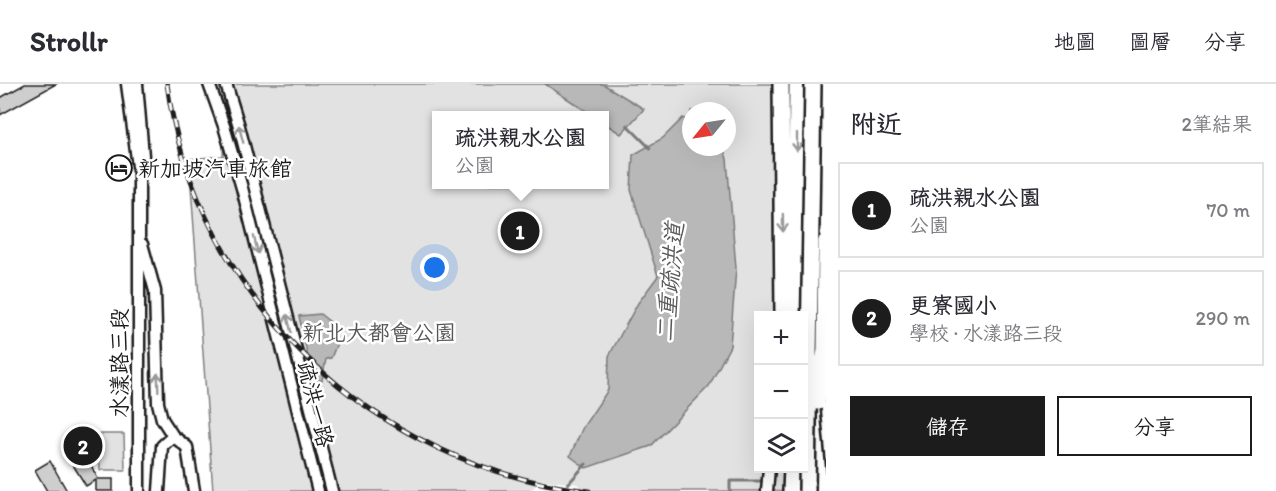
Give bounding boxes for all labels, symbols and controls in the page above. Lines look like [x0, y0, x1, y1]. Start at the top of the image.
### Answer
text: Strollr [30, 24, 108, 58]
text: 地圖 [1054, 29, 1096, 54]
text: 圖層 [1129, 29, 1171, 54]
text: 分享 [1204, 29, 1246, 54]
north arrow [682, 102, 736, 156]
text: 附近 [850, 108, 902, 140]
popup [432, 111, 609, 189]
text: 2筆結果 [1181, 112, 1252, 136]
one-way arrow [235, 124, 246, 143]
text: 疏洪親水公園 [454, 124, 587, 151]
one-way arrow [791, 132, 803, 152]
hotel icon: 新加坡汽車旅館 [104, 153, 134, 183]
text: 公園 [454, 153, 494, 177]
place label: 新加坡汽車旅館 [138, 155, 292, 182]
text: 疏洪親水公園 [909, 184, 1041, 211]
text: 1 [867, 198, 876, 222]
text: 70 m [1206, 198, 1250, 222]
pin: 1 [500, 208, 540, 254]
one-way arrow [777, 213, 789, 233]
text: 公園 [909, 213, 949, 237]
water label: 二重疏洪道 [650, 219, 689, 343]
one-way arrow [250, 235, 262, 254]
your location [420, 253, 449, 282]
text: 更寮國小 [909, 292, 997, 319]
text: 2 [866, 306, 877, 330]
text: 290 m [1195, 306, 1250, 330]
street label: 水漾路三段 [106, 308, 133, 418]
map controls [754, 311, 808, 473]
button: + [754, 311, 808, 365]
one-way arrow [283, 313, 294, 332]
park label: 新北大都會公園 [302, 319, 456, 346]
text: 學校 · 水漾路三段 [909, 321, 1063, 345]
street label: 疏洪一路 [292, 358, 339, 450]
button: − [754, 365, 808, 419]
one-way arrow [152, 372, 164, 392]
button: 儲存 [850, 396, 1045, 456]
button: 分享 [1057, 396, 1252, 456]
button: layers [754, 419, 808, 473]
pin: 2 [64, 424, 103, 469]

